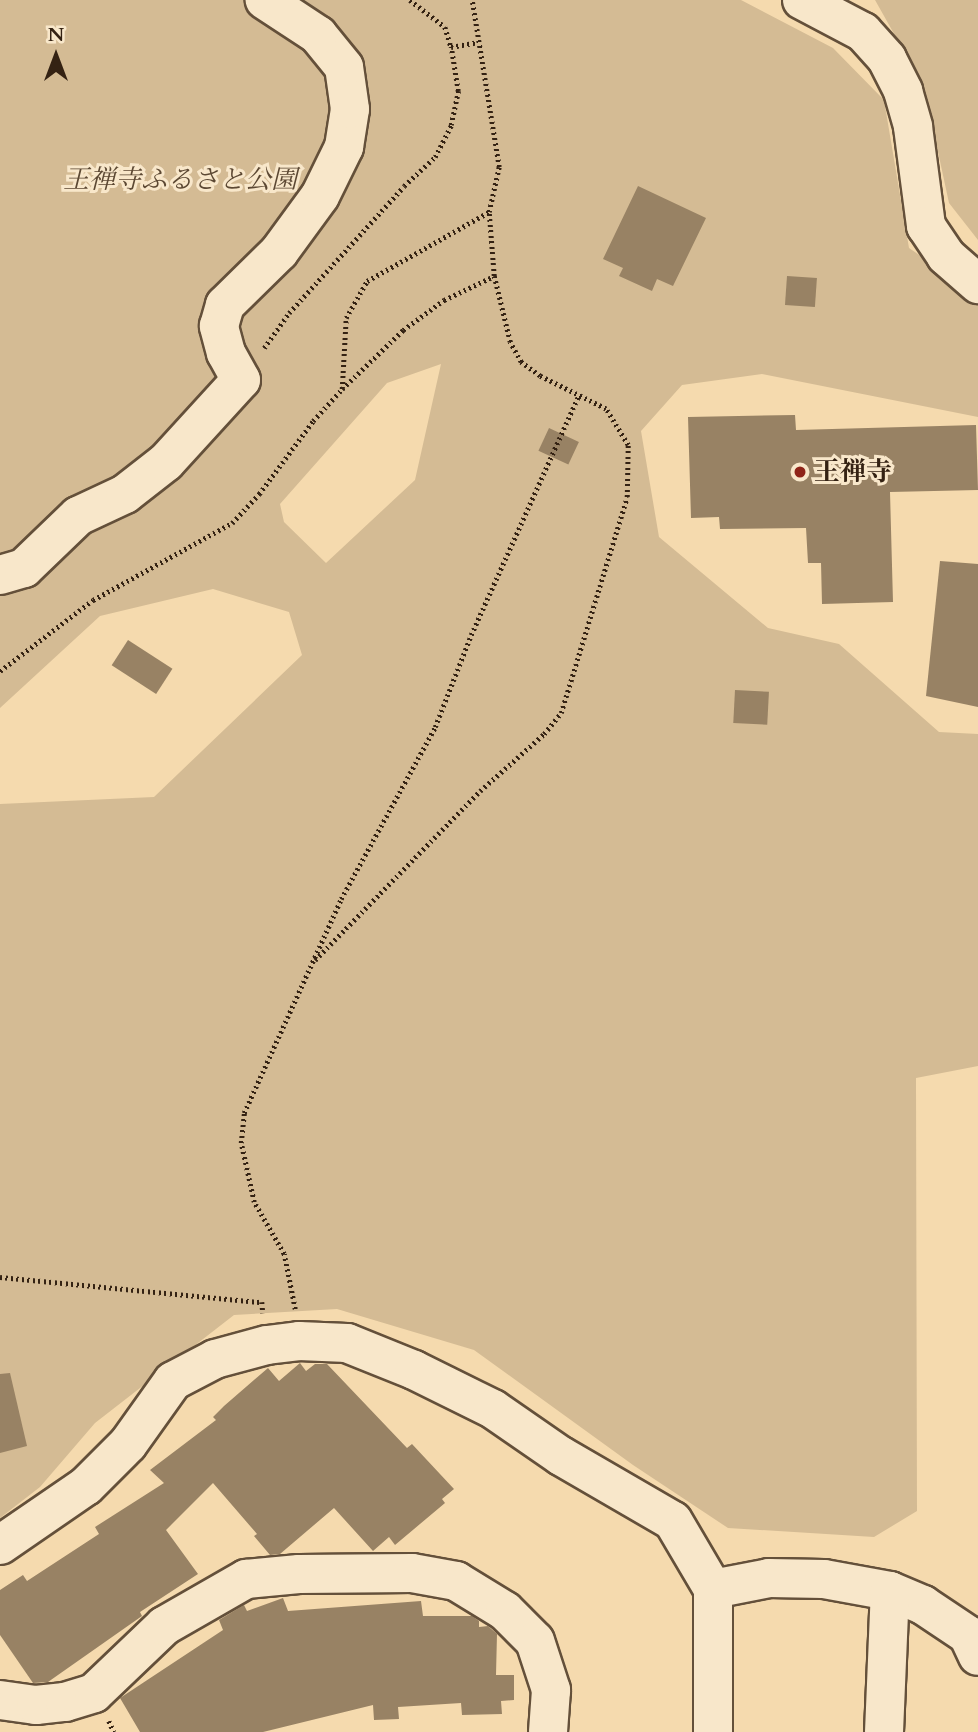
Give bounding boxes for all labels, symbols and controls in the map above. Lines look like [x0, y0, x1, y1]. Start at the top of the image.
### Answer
north arrow [21, 21, 91, 91]
text: N [48, 22, 64, 48]
park label: 王禅寺ふるさと公園 [63, 164, 297, 196]
place label: 王禅寺 [814, 456, 892, 488]
marker: 王禅寺 [792, 464, 808, 480]

